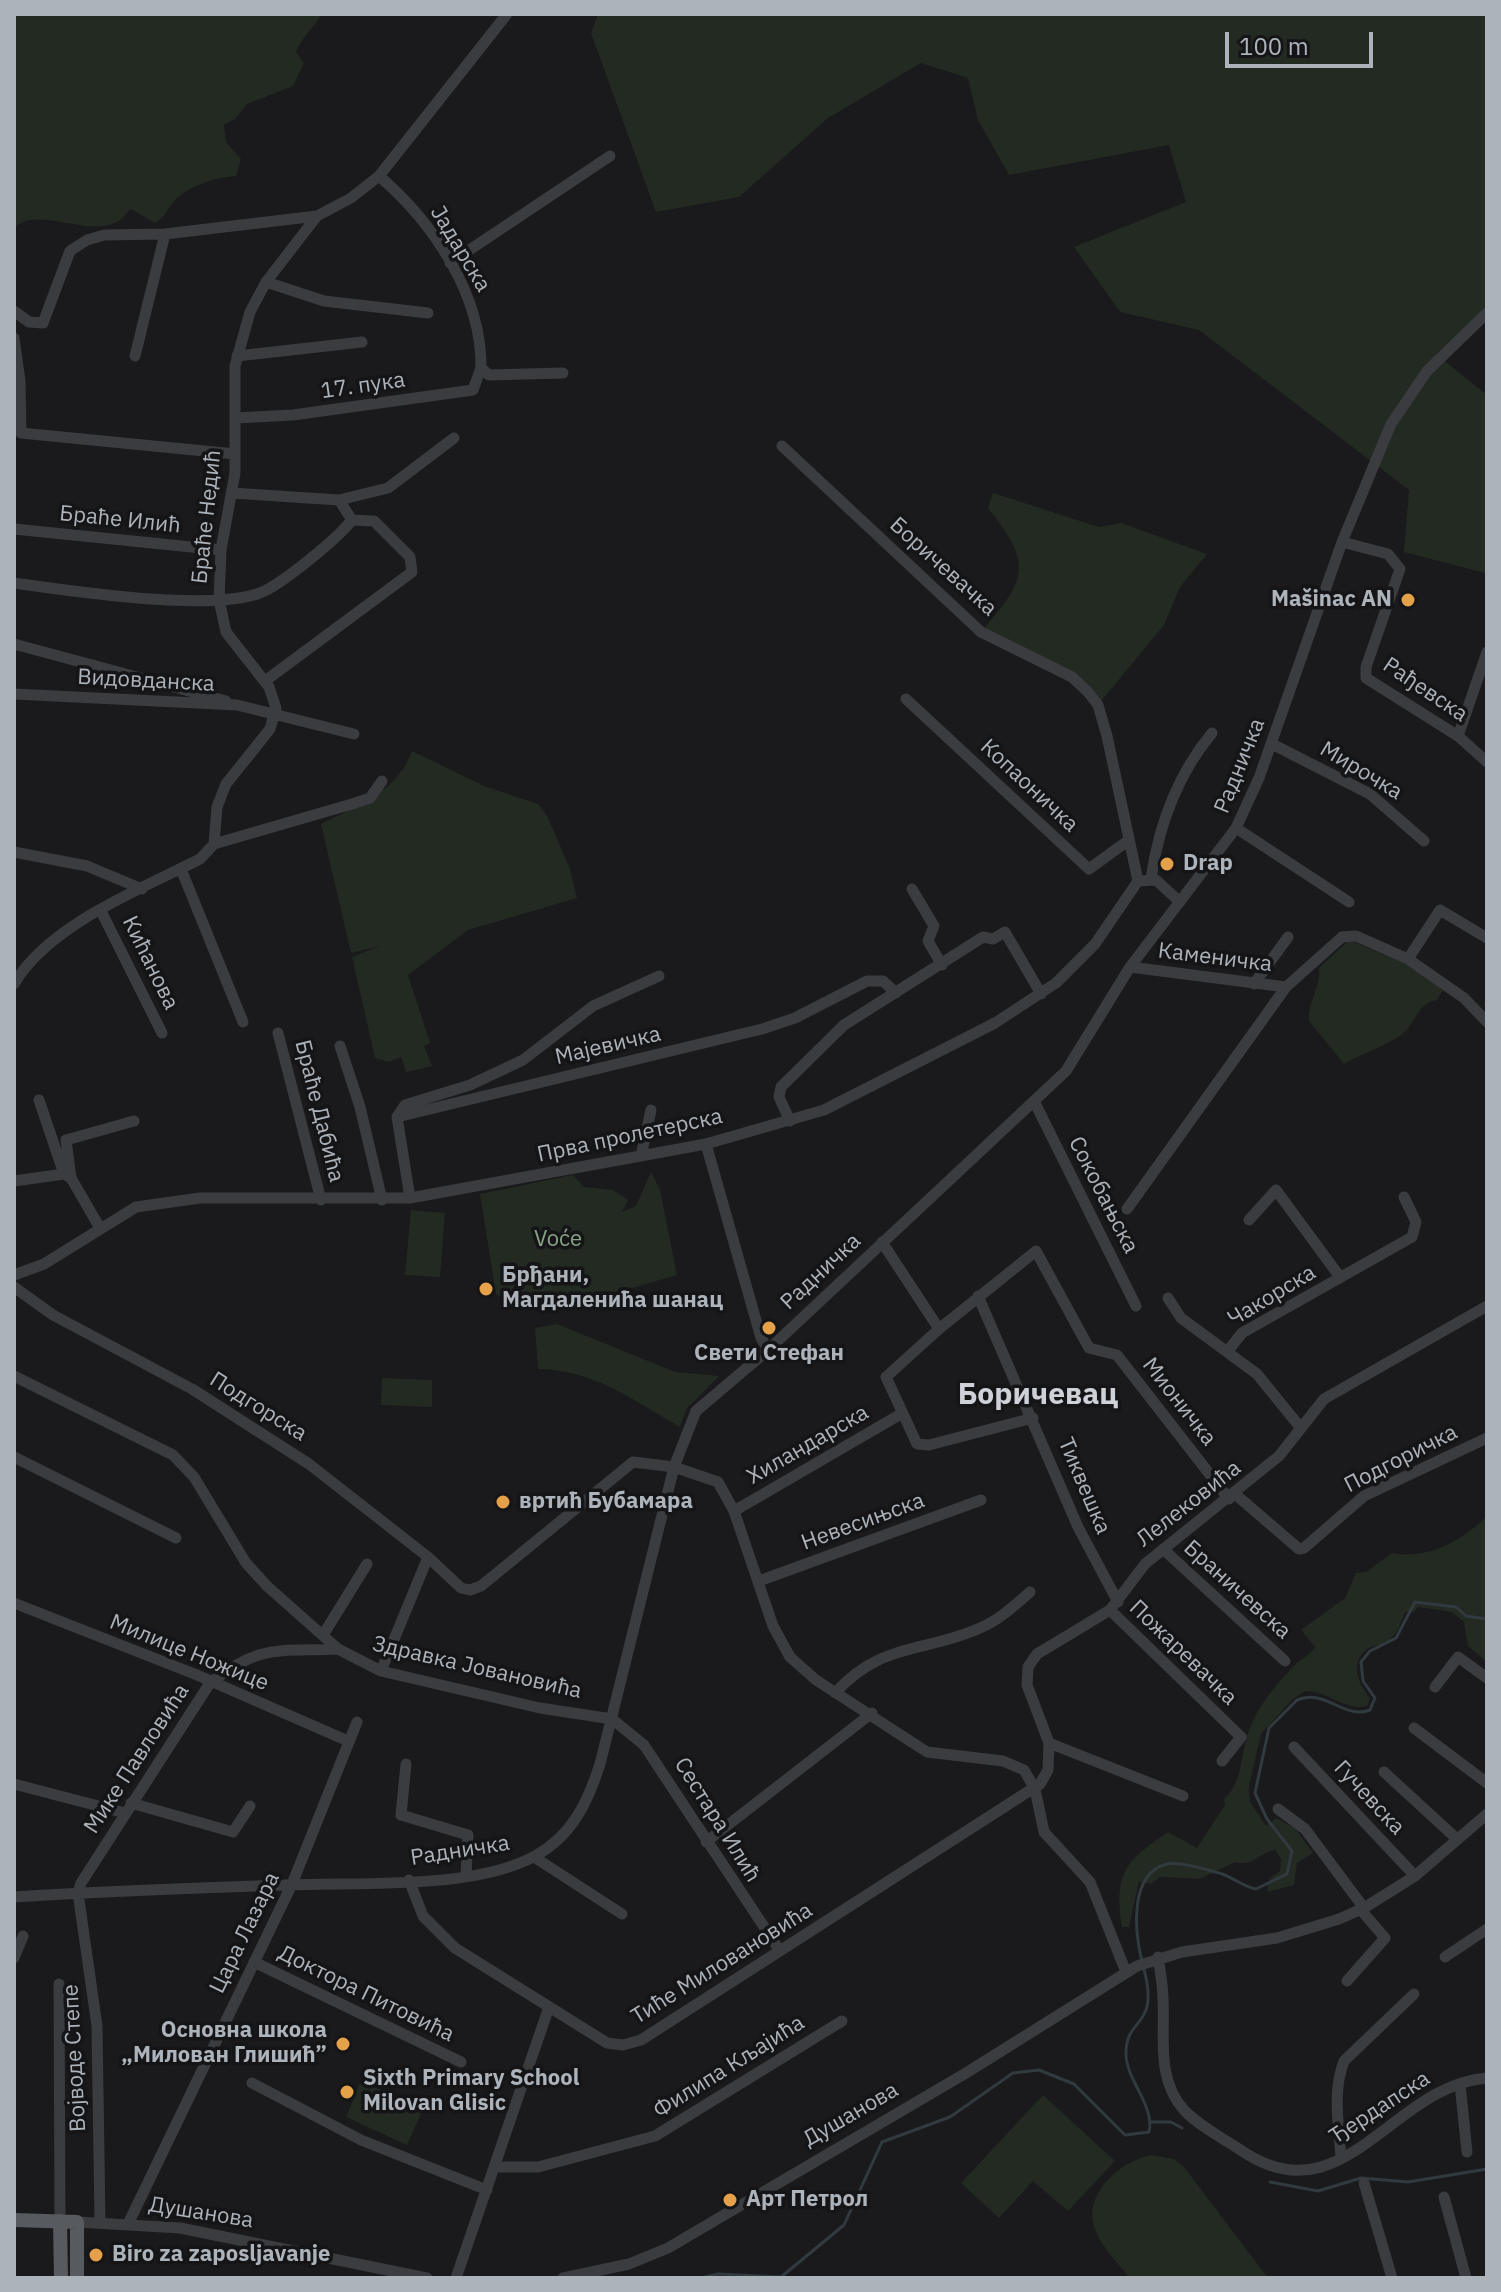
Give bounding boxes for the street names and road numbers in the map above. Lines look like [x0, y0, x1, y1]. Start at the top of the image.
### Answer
street label: Јадарска [424, 201, 496, 297]
street label: 17. пука [319, 367, 407, 405]
street label: Браће Недић [187, 449, 227, 585]
street label: Браће Илић [58, 501, 182, 539]
street label: Боричевачка [884, 512, 1002, 622]
street label: Рађевска [1378, 652, 1472, 728]
street label: Видовданска [77, 664, 215, 698]
street label: Радничка [1209, 715, 1271, 817]
street label: Копаоничка [975, 734, 1083, 838]
street label: Мирочка [1315, 736, 1407, 806]
street label: Кићанова [116, 912, 184, 1014]
street label: Каменичка [1156, 938, 1274, 978]
street label: Мајевичка [552, 1021, 664, 1071]
street label: Браће Дабића [289, 1037, 349, 1185]
street label: Прва пролетерска [535, 1103, 725, 1169]
street label: Сокобањска [1062, 1132, 1144, 1258]
street label: Радничка [775, 1228, 867, 1316]
street label: Чакорска [1223, 1260, 1321, 1332]
street label: Мионичка [1136, 1353, 1222, 1451]
street label: Подгорска [205, 1367, 311, 1447]
street label: Хиландарска [743, 1400, 873, 1490]
street label: Подгоричка [1340, 1419, 1462, 1499]
street label: Тиквешка [1052, 1434, 1116, 1538]
street label: Лелековића [1132, 1455, 1246, 1553]
street label: Невесињска [798, 1488, 928, 1556]
street label: Браничевска [1178, 1535, 1296, 1645]
street label: Пожаревачка [1124, 1595, 1242, 1711]
street label: Милице Ножице [106, 1609, 272, 1697]
street label: Здравка Јовановића [370, 1631, 584, 1705]
street label: Мике Павловића [79, 1679, 195, 1839]
street label: Сестара Илић [668, 1753, 766, 1887]
street label: Гучевска [1328, 1755, 1410, 1841]
street label: Радничка [409, 1830, 511, 1872]
street label: Цара Лазара [204, 1868, 286, 1998]
street label: Тиће Миловановића [627, 1898, 817, 2030]
street label: Доктора Питовића [274, 1940, 458, 2048]
street label: Војводе Степе [58, 1984, 92, 2132]
street label: Филипа Кљајића [649, 2010, 809, 2124]
street label: Ђердапска [1325, 2066, 1435, 2150]
street label: Душанова [799, 2077, 903, 2153]
street label: Душанова [147, 2192, 255, 2234]

